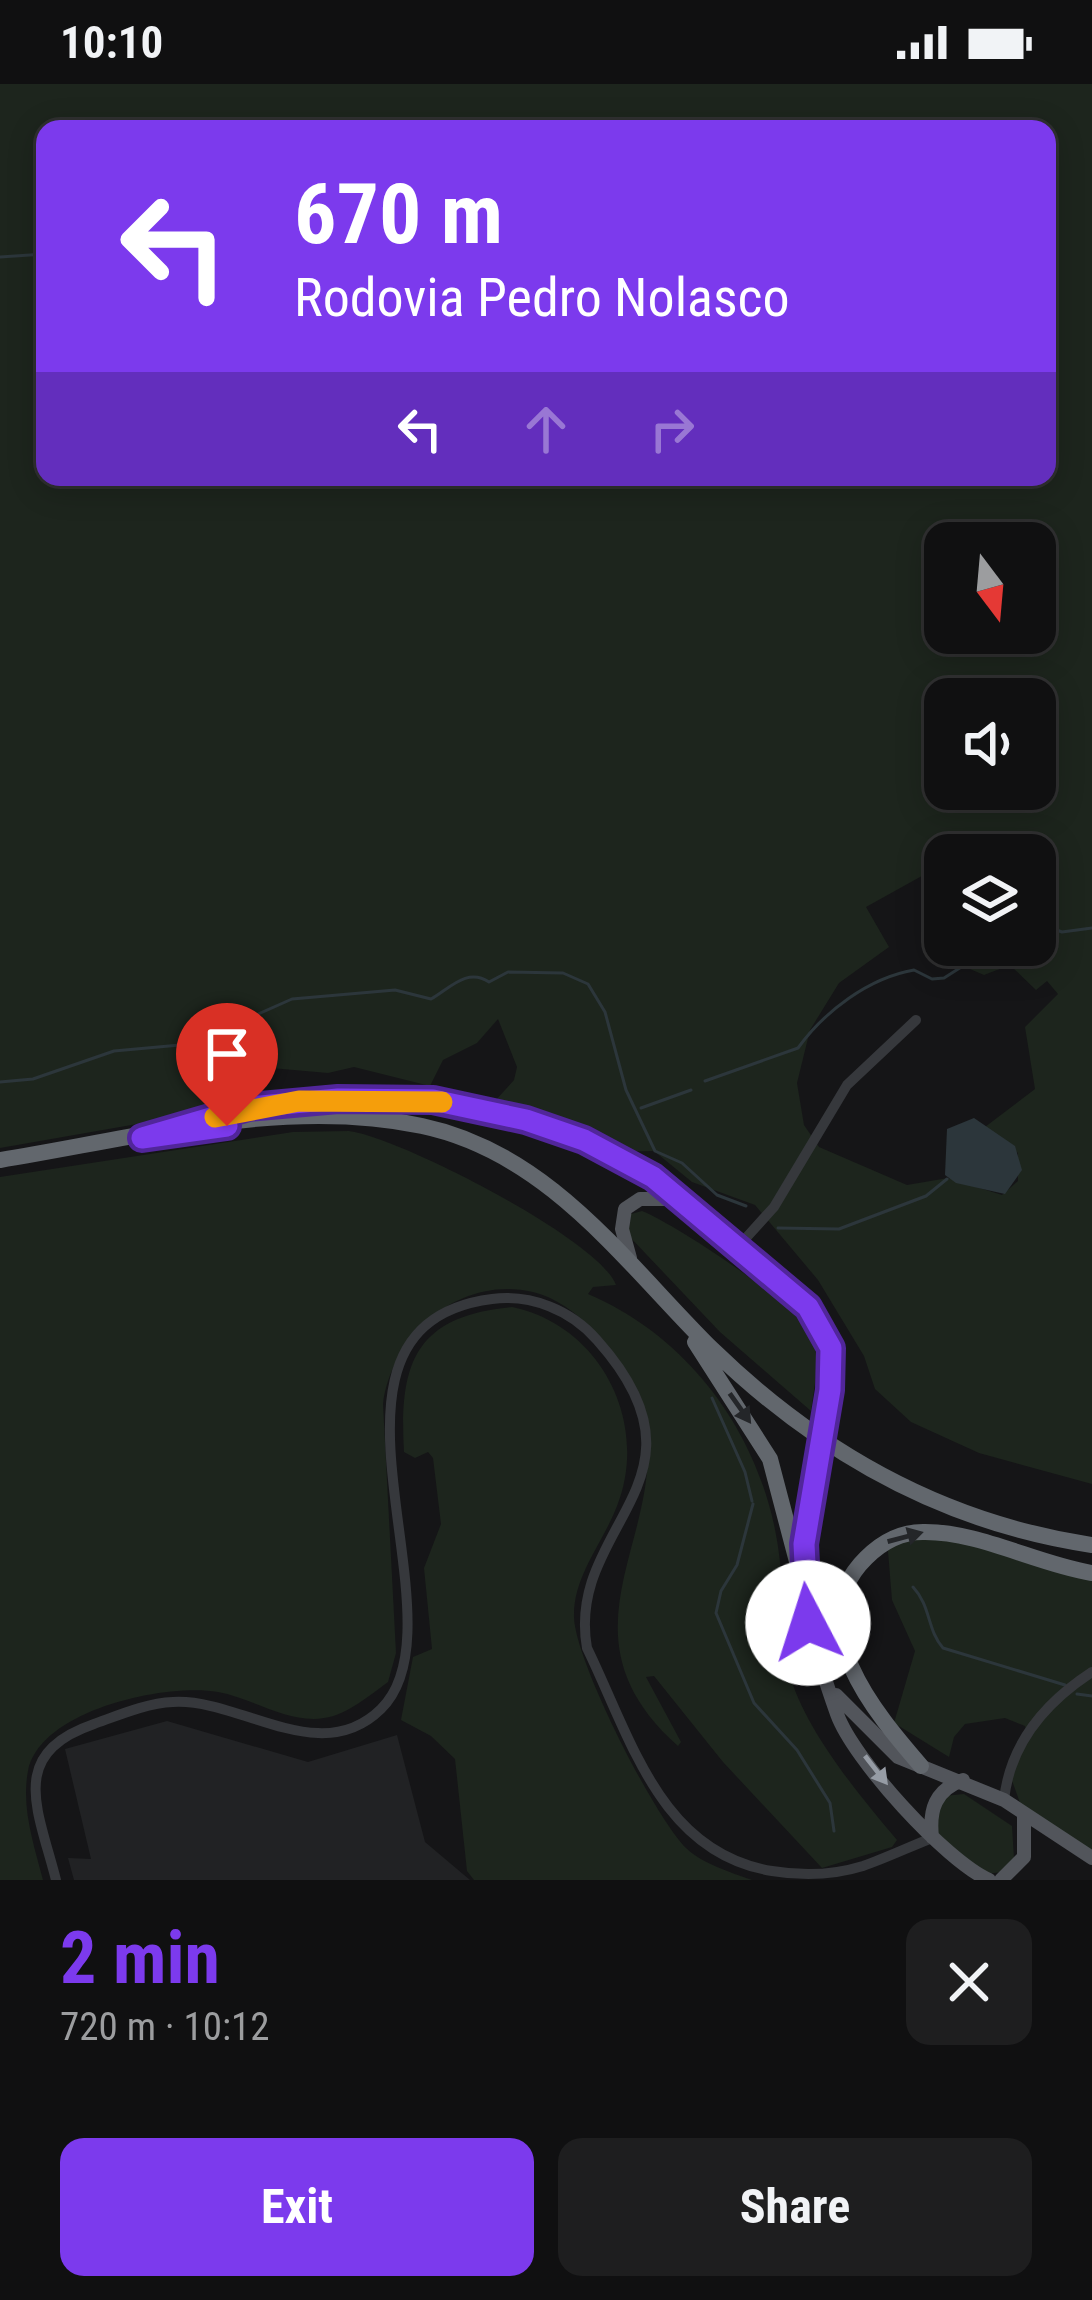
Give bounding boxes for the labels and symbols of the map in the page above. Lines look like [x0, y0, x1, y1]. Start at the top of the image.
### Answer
north arrow [924, 522, 1056, 654]
pin [176, 1003, 278, 1126]
one-way arrow [728, 1392, 751, 1424]
one-way arrow [887, 1527, 924, 1546]
position arrow [745, 1560, 871, 1686]
one-way arrow [863, 1755, 888, 1786]

